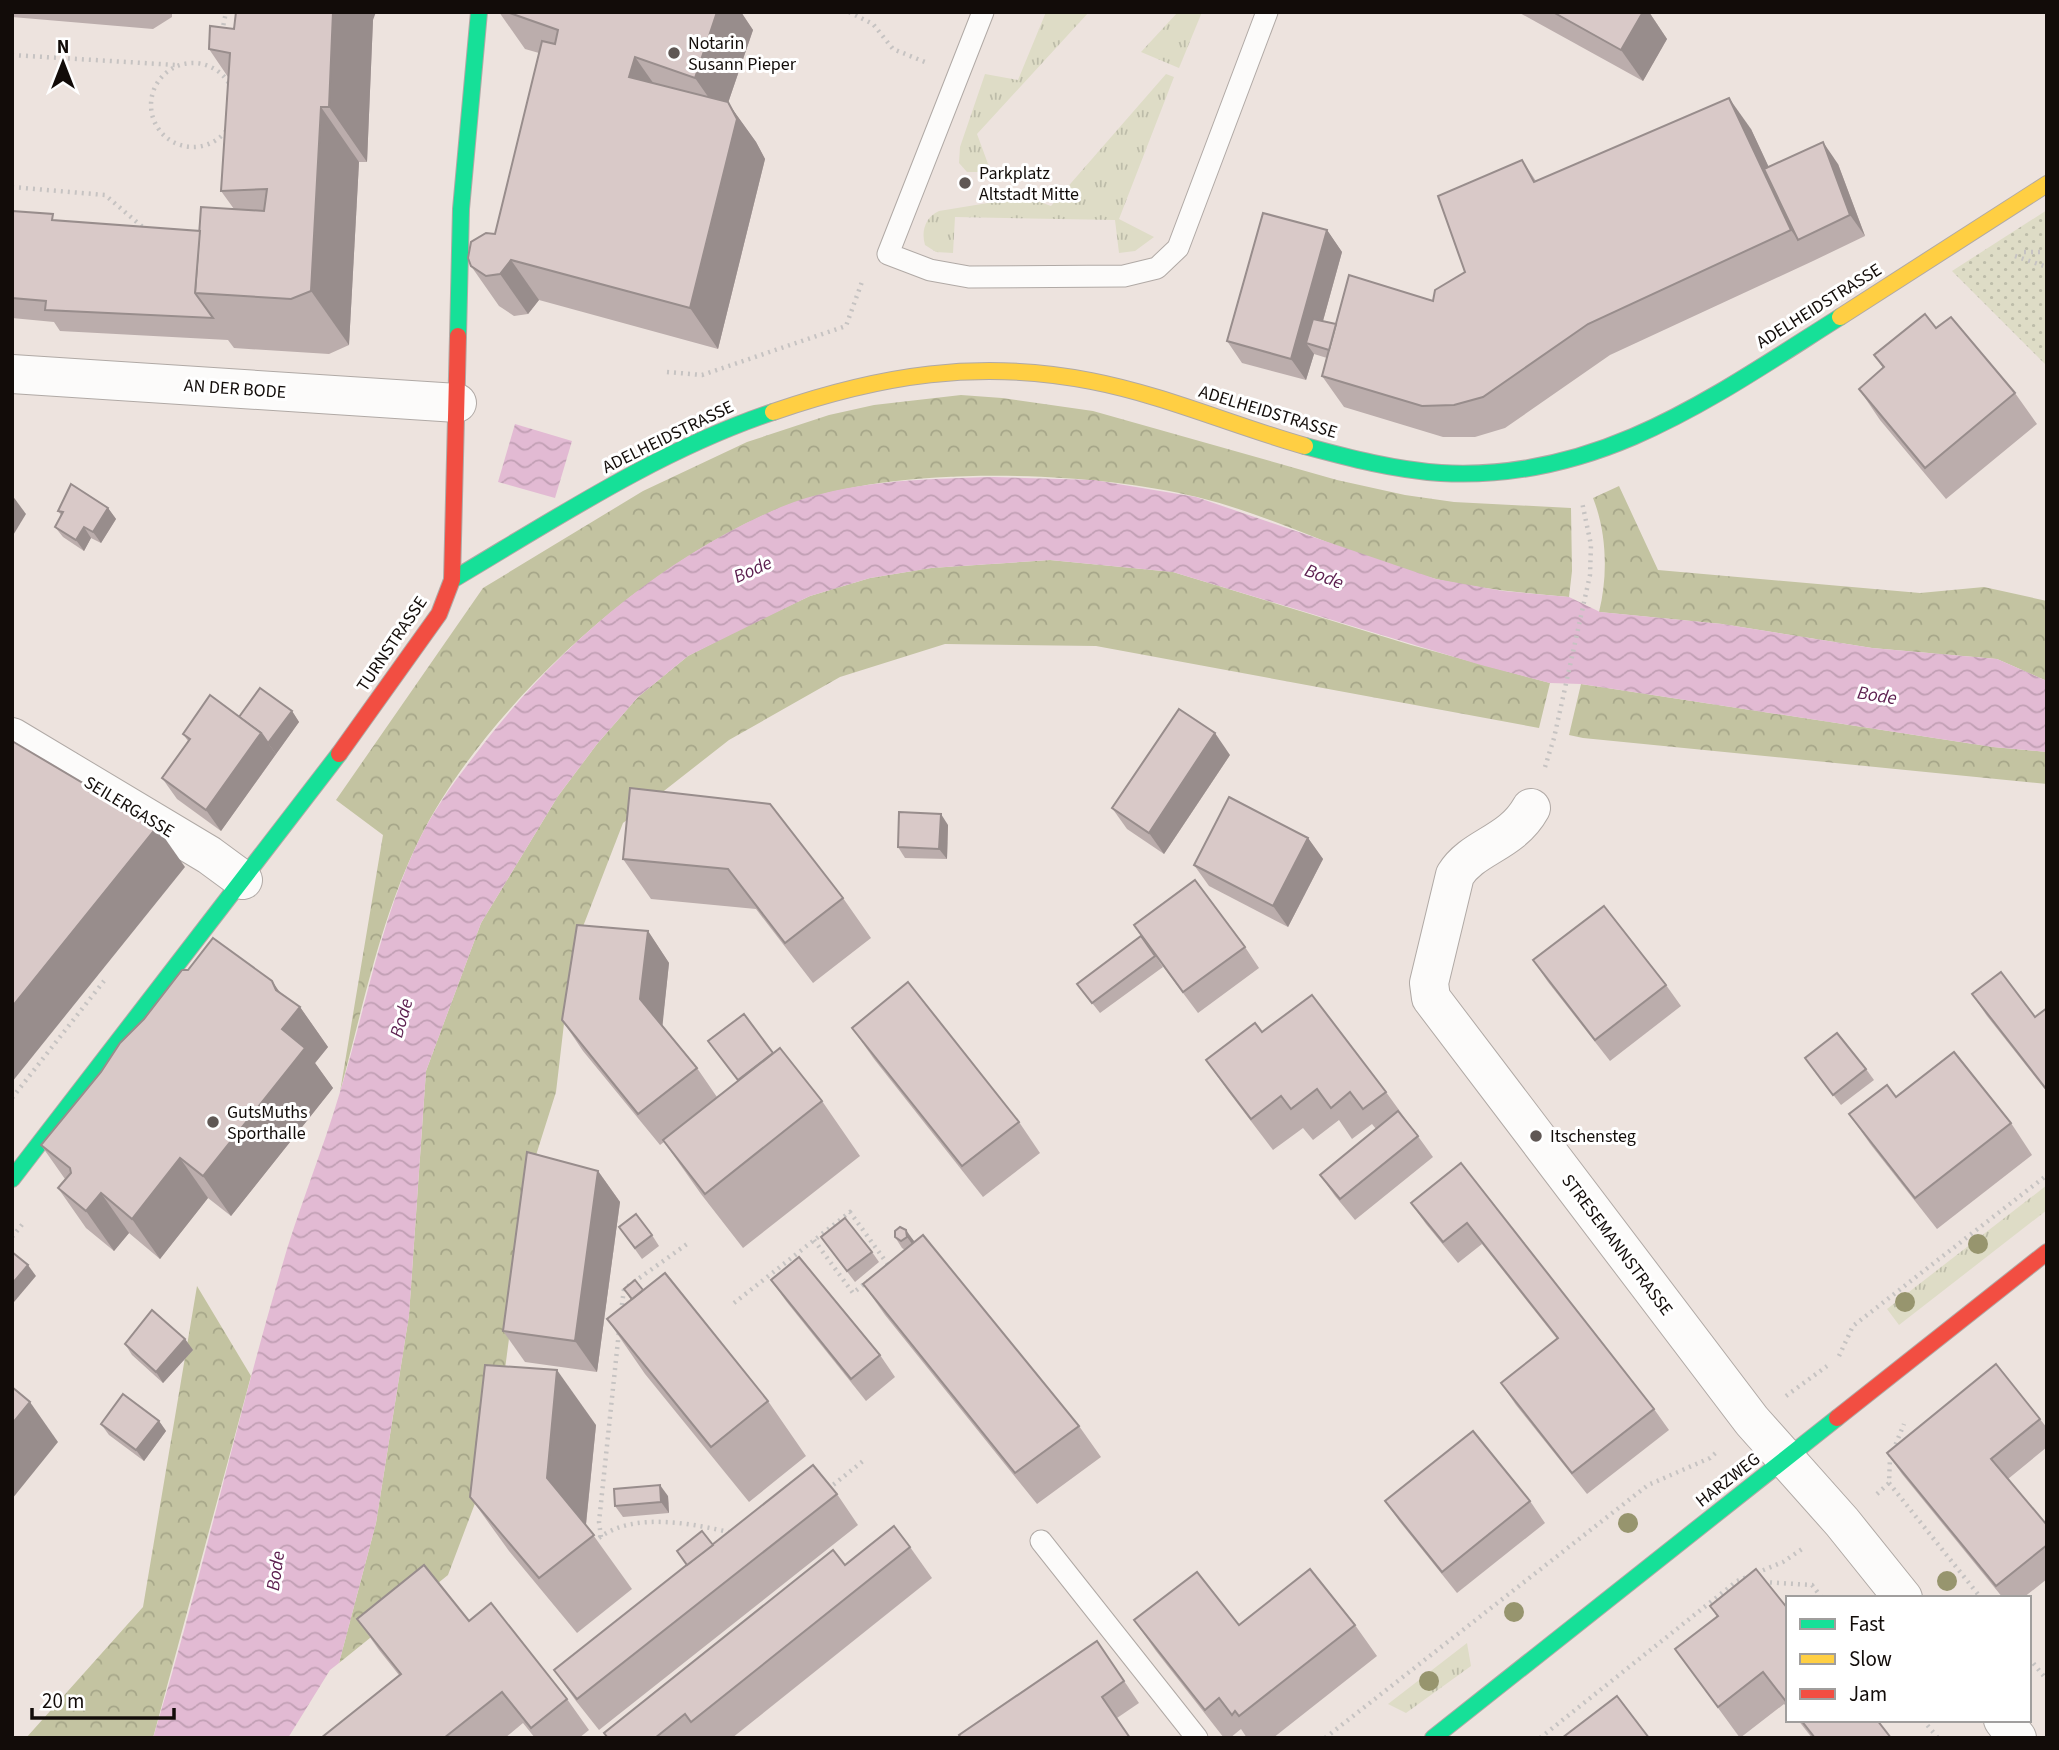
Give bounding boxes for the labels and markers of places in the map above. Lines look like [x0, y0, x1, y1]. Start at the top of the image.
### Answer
place label: Notarin Susann Pieper [688, 31, 797, 77]
marker: Notarin Susann Pieper [666, 45, 682, 61]
place label: Parkplatz Altstadt Mitte [979, 161, 1079, 207]
marker: Parkplatz Altstadt Mitte [957, 175, 973, 191]
place label: GutsMuths Sporthalle [227, 1100, 308, 1146]
marker: GutsMuths Sporthalle [205, 1114, 221, 1130]
place label: Itschensteg [1550, 1124, 1636, 1149]
marker: Itschensteg [1528, 1128, 1544, 1144]

